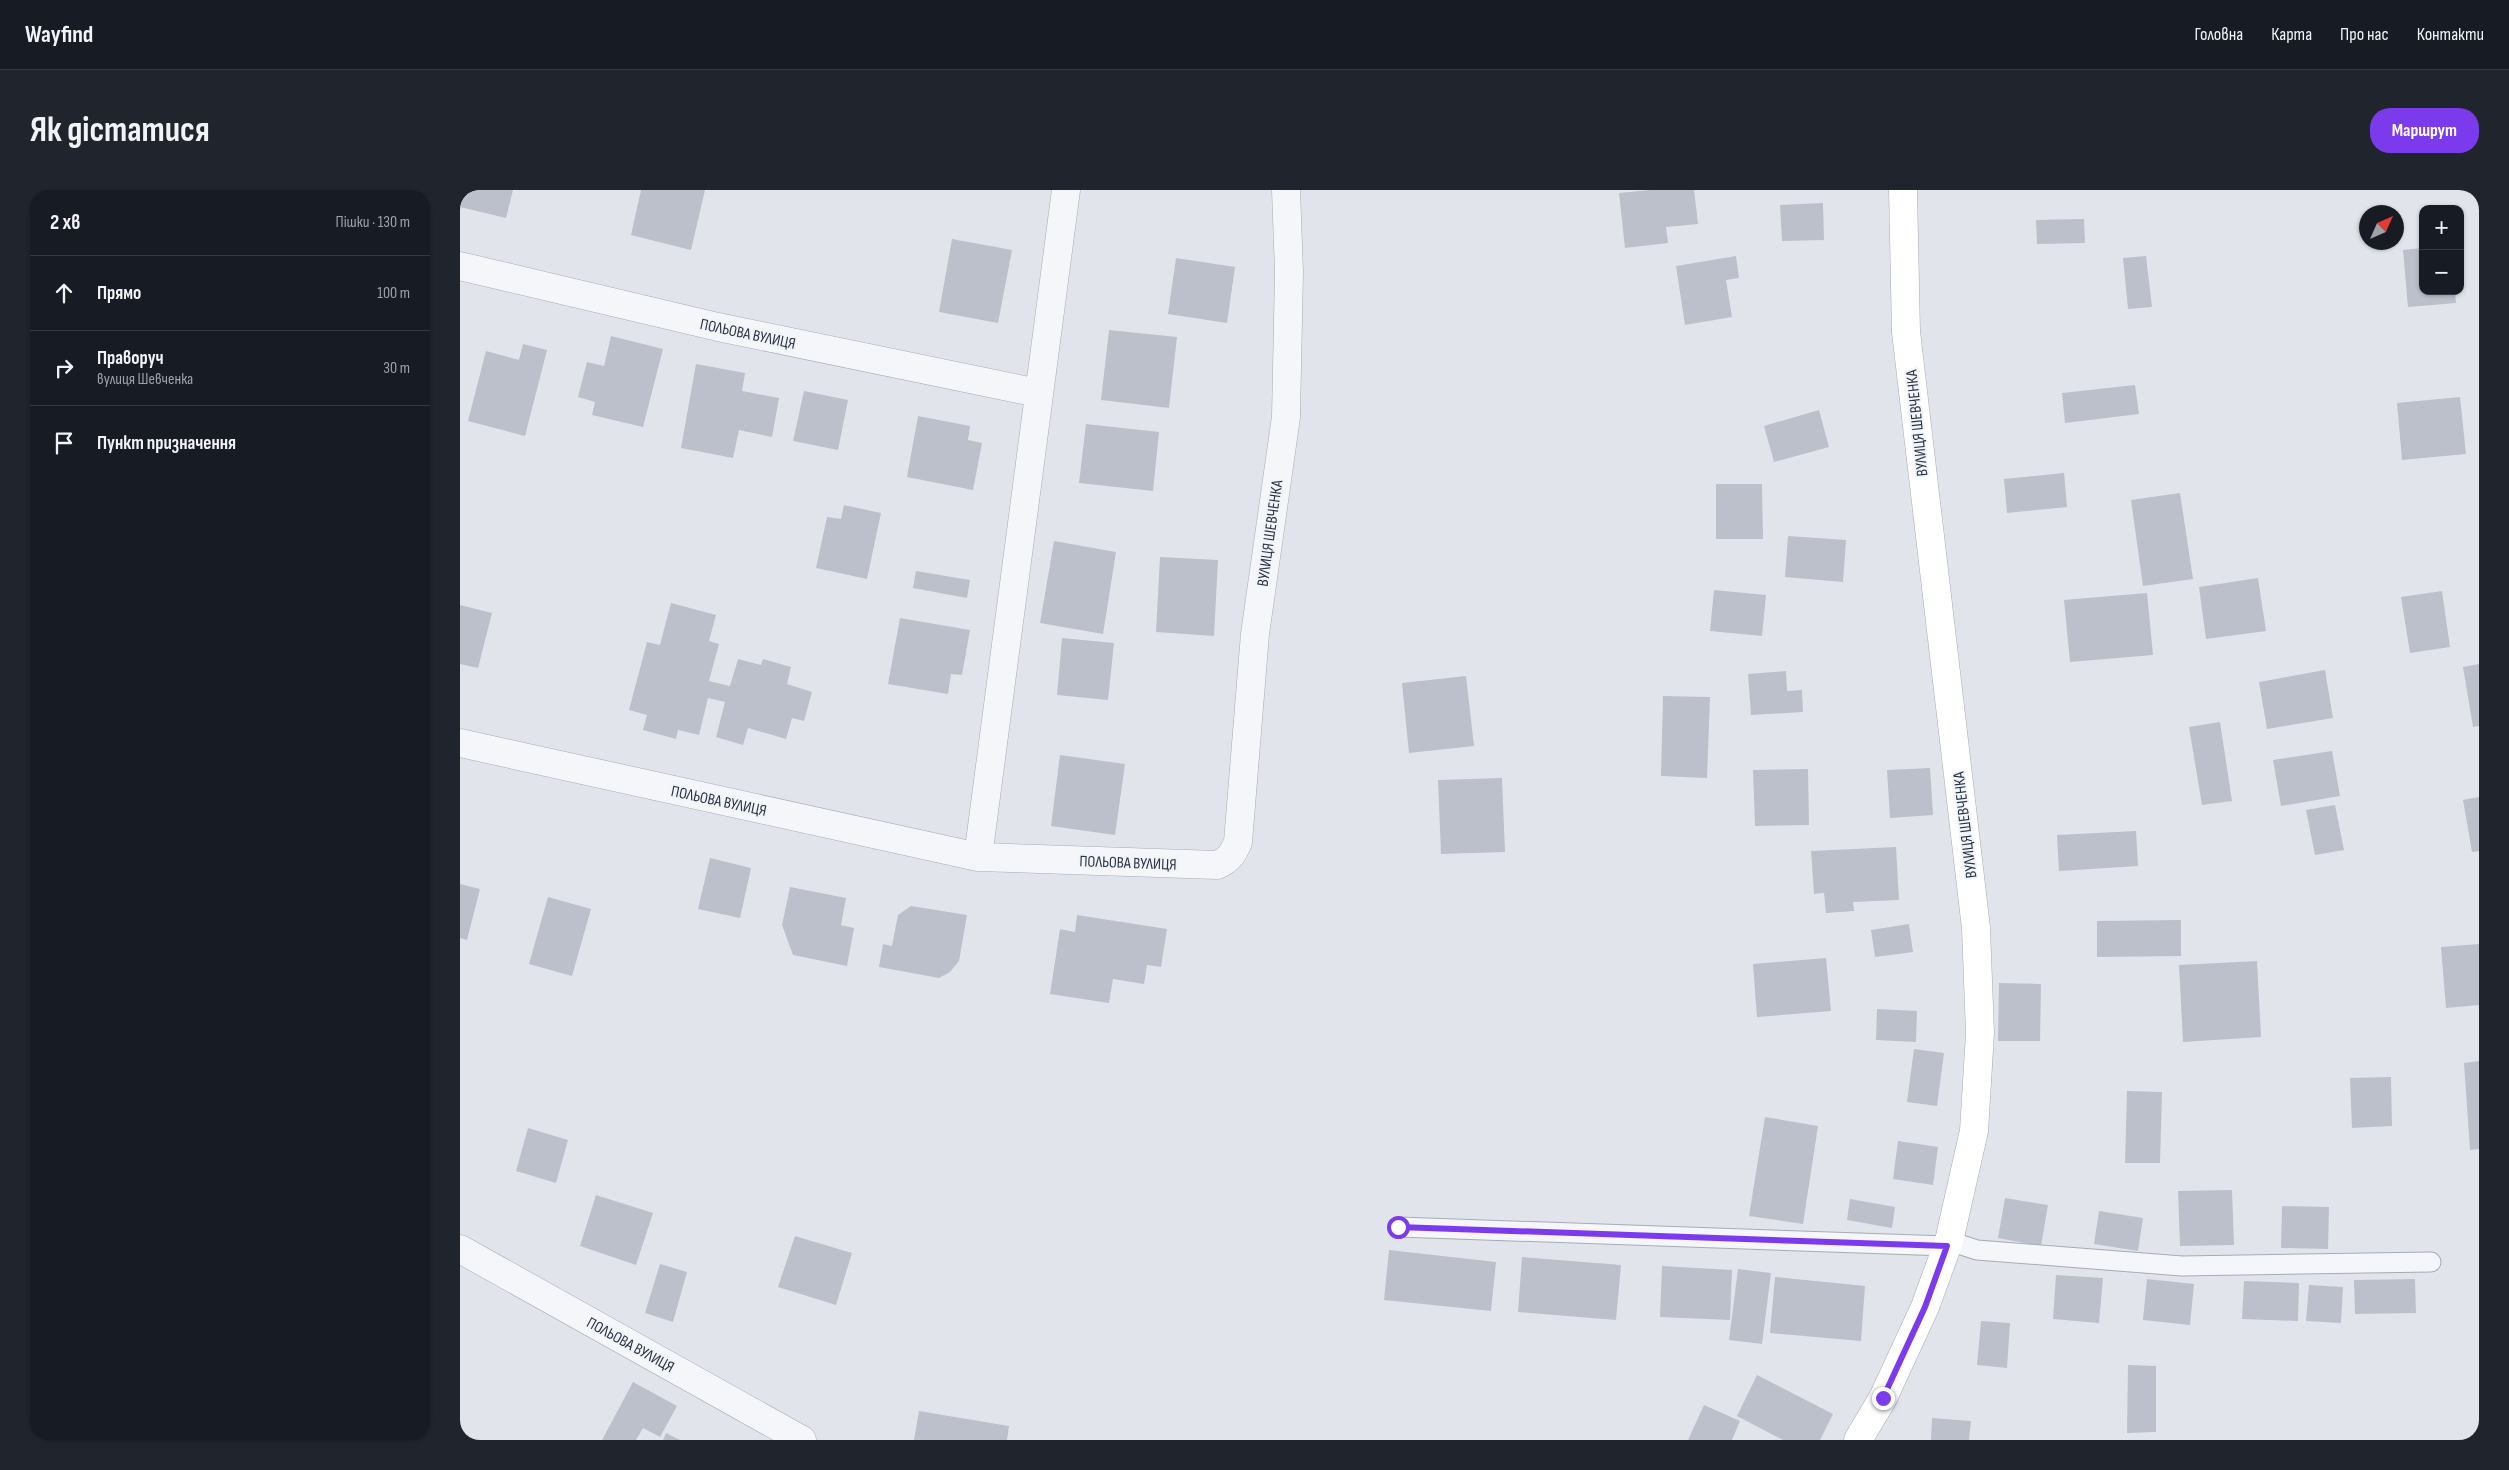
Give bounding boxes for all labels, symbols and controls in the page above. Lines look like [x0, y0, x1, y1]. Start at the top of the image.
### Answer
text: Wayfind [25, 20, 93, 49]
text: Головна [2195, 24, 2243, 45]
text: Карта [2271, 24, 2312, 45]
text: Про нас [2340, 24, 2389, 45]
text: Контакти [2417, 24, 2484, 45]
button: Маршрут [2370, 108, 2479, 153]
text: Як дістатися [30, 109, 210, 152]
north arrow [2359, 205, 2404, 250]
map controls [2419, 205, 2464, 295]
button: + [2419, 205, 2464, 250]
text: 2 хв [50, 210, 80, 235]
text: Пішки · 130 m [336, 213, 410, 232]
button: − [2419, 250, 2464, 295]
icon: ahead [50, 279, 78, 307]
text: Прямо [97, 282, 141, 305]
text: 100 m [377, 284, 410, 303]
street label: ПОЛЬОВА ВУЛИЦЯ [698, 315, 797, 354]
text: Праворуч [97, 347, 164, 370]
icon: right [50, 354, 78, 382]
text: 30 m [383, 359, 410, 378]
street label: ВУЛИЦЯ ШЕВЧЕНКА [1902, 368, 1933, 477]
text: вулиця Шевченка [97, 370, 193, 389]
icon: arrive [50, 429, 78, 457]
text: Пункт призначення [97, 432, 236, 455]
street label: ВУЛИЦЯ ШЕВЧЕНКА [1254, 479, 1287, 588]
street label: ВУЛИЦЯ ШЕВЧЕНКА [1950, 770, 1981, 879]
street label: ПОЛЬОВА ВУЛИЦЯ [669, 782, 768, 821]
street label: ПОЛЬОВА ВУЛИЦЯ [1079, 852, 1177, 875]
route start [1387, 1216, 1410, 1239]
street label: ПОЛЬОВА ВУЛИЦЯ [583, 1313, 677, 1377]
route end [1872, 1387, 1895, 1410]

